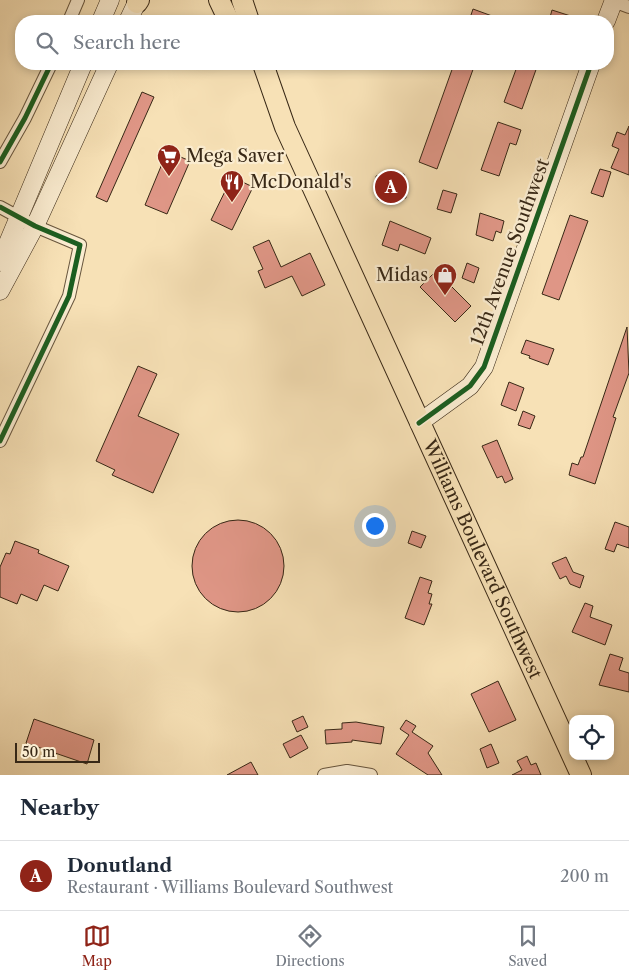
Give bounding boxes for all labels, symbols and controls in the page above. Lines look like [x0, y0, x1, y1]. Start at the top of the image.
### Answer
search box [15, 15, 614, 70]
icon: search [33, 29, 61, 57]
text: Search here [73, 31, 181, 54]
supermarket icon: Mega Saver [156, 143, 182, 177]
place label: Mega Saver [186, 145, 284, 167]
street label: 12th Avenue Southwest [466, 155, 554, 348]
pin: A [375, 168, 407, 206]
restaurant icon: McDonald's [219, 169, 245, 203]
place label: McDonald's [250, 171, 352, 193]
shop icon: Midas [432, 262, 458, 296]
place label: Midas [376, 264, 428, 286]
street label: Williams Boulevard Southwest [418, 435, 547, 683]
your location [362, 513, 388, 539]
map controls [569, 715, 614, 760]
button: locate [569, 715, 614, 760]
scale bar [15, 740, 100, 763]
text: 50 m [22, 743, 55, 761]
text: Nearby [20, 795, 99, 820]
text: Donutland [67, 854, 172, 877]
text: A [30, 866, 42, 886]
text: 200 m [560, 866, 609, 886]
text: Restaurant · Williams Boulevard Southwest [67, 877, 393, 897]
tab: Map [82, 922, 112, 970]
tab: Directions [275, 922, 345, 970]
tab: Saved [508, 922, 547, 970]

